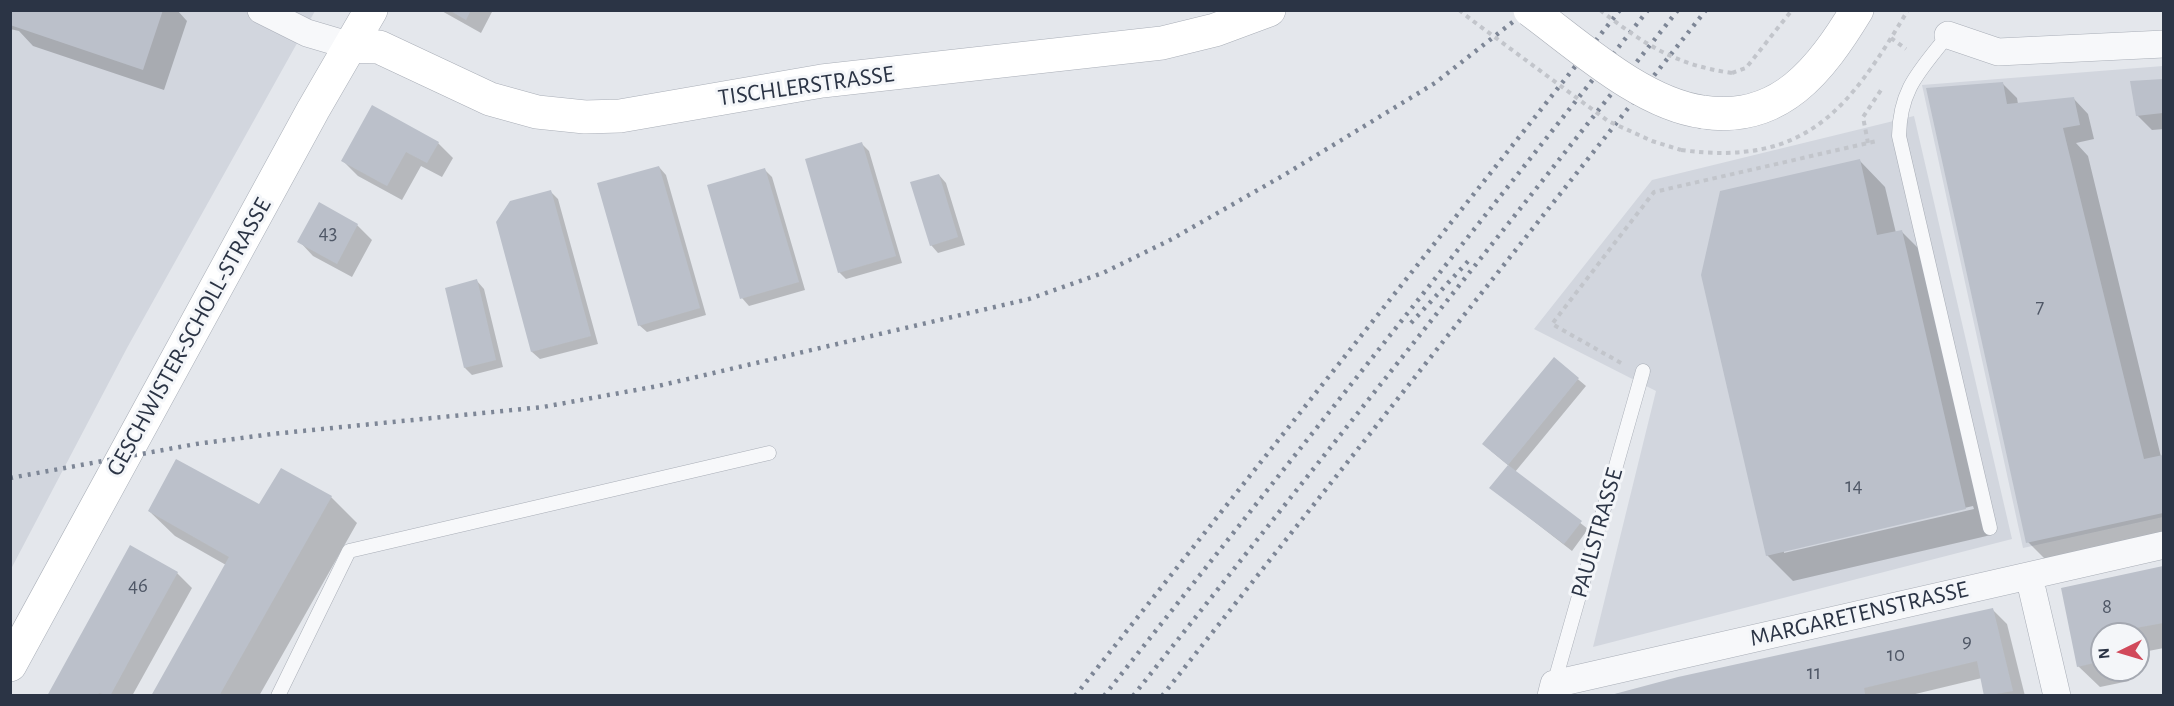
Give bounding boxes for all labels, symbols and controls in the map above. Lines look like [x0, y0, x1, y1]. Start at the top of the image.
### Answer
street label: TISCHLERSTRASSE [716, 59, 896, 113]
street label: GESCHWISTER-SCHOLL-STRASSE [100, 193, 278, 481]
house number: 43 [319, 220, 337, 246]
house number: 7 [2036, 294, 2044, 320]
street label: PAULSTRASSE [1565, 465, 1629, 601]
house number: 14 [1845, 473, 1863, 499]
house number: 46 [128, 573, 148, 599]
street label: MARGARETENSTRASSE [1747, 575, 1971, 653]
house number: 8 [2102, 594, 2112, 620]
north arrow [2090, 622, 2150, 682]
house number: 9 [1962, 628, 1972, 654]
house number: 10 [1887, 642, 1905, 668]
text: N [2096, 647, 2113, 660]
house number: 11 [1807, 660, 1821, 686]

